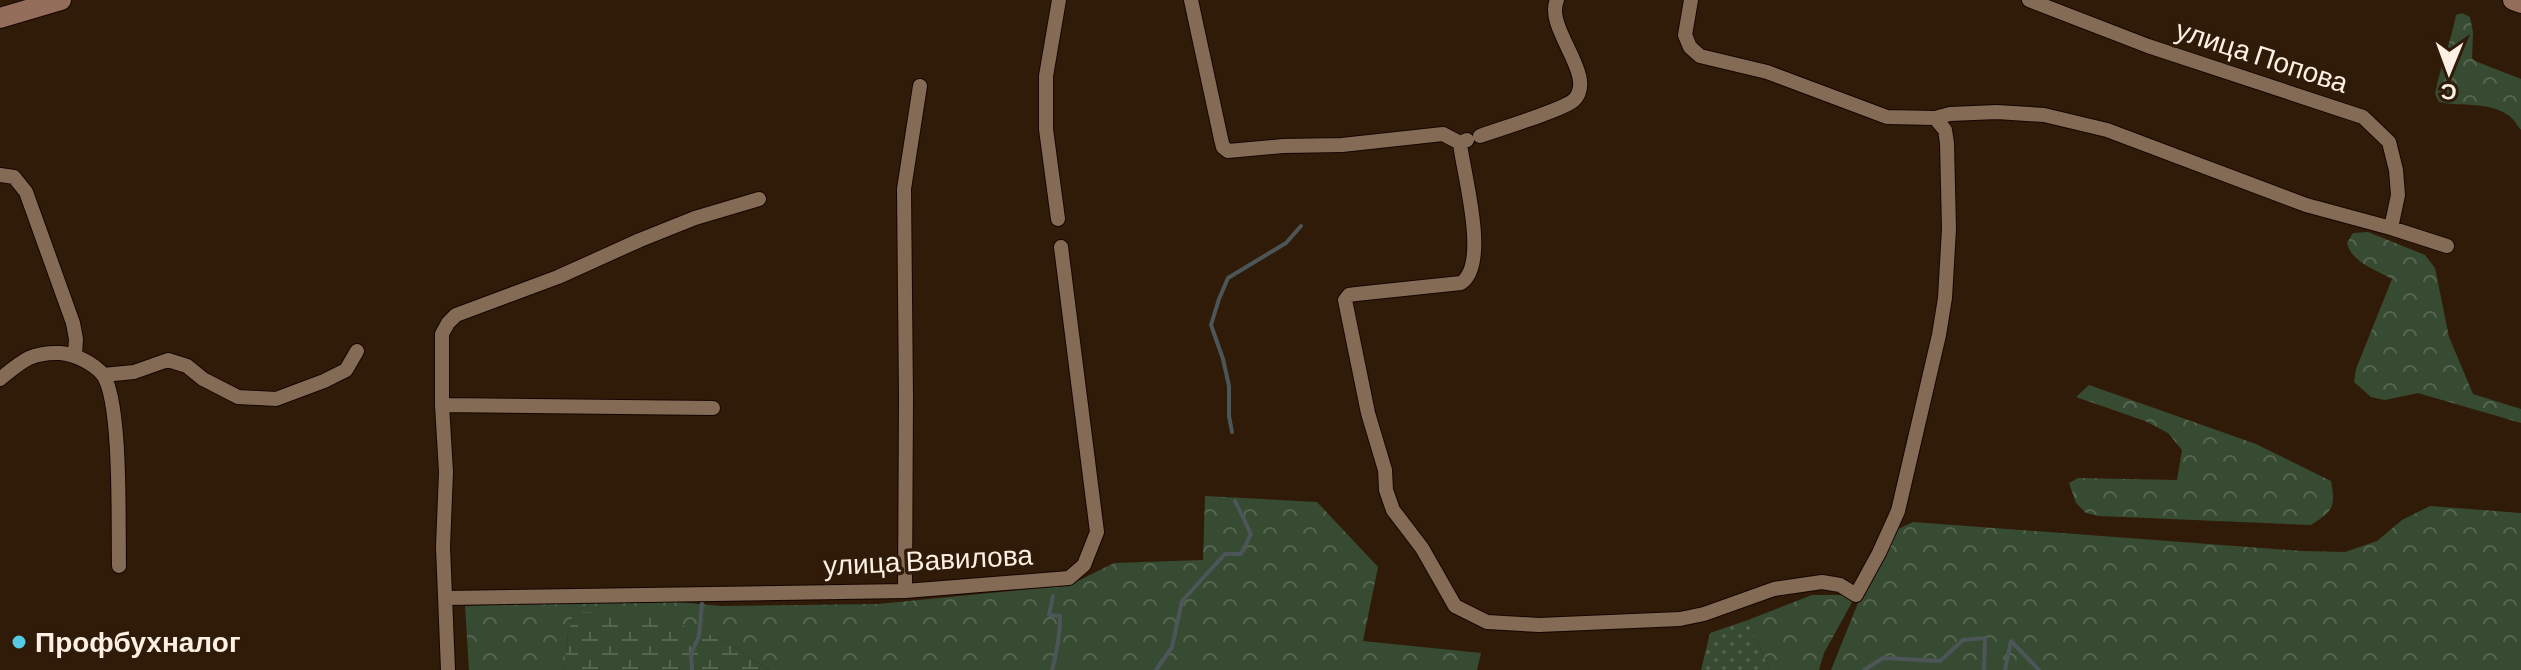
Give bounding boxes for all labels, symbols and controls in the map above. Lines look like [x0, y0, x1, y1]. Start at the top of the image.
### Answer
street label: улица Попова [2172, 11, 2353, 99]
north arrow [2409, 32, 2489, 112]
text: С [2440, 80, 2457, 106]
street label: улица Вавилова [822, 537, 1034, 581]
place label: Профбухналог [35, 624, 241, 658]
marker: Профбухналог [10, 633, 28, 651]

